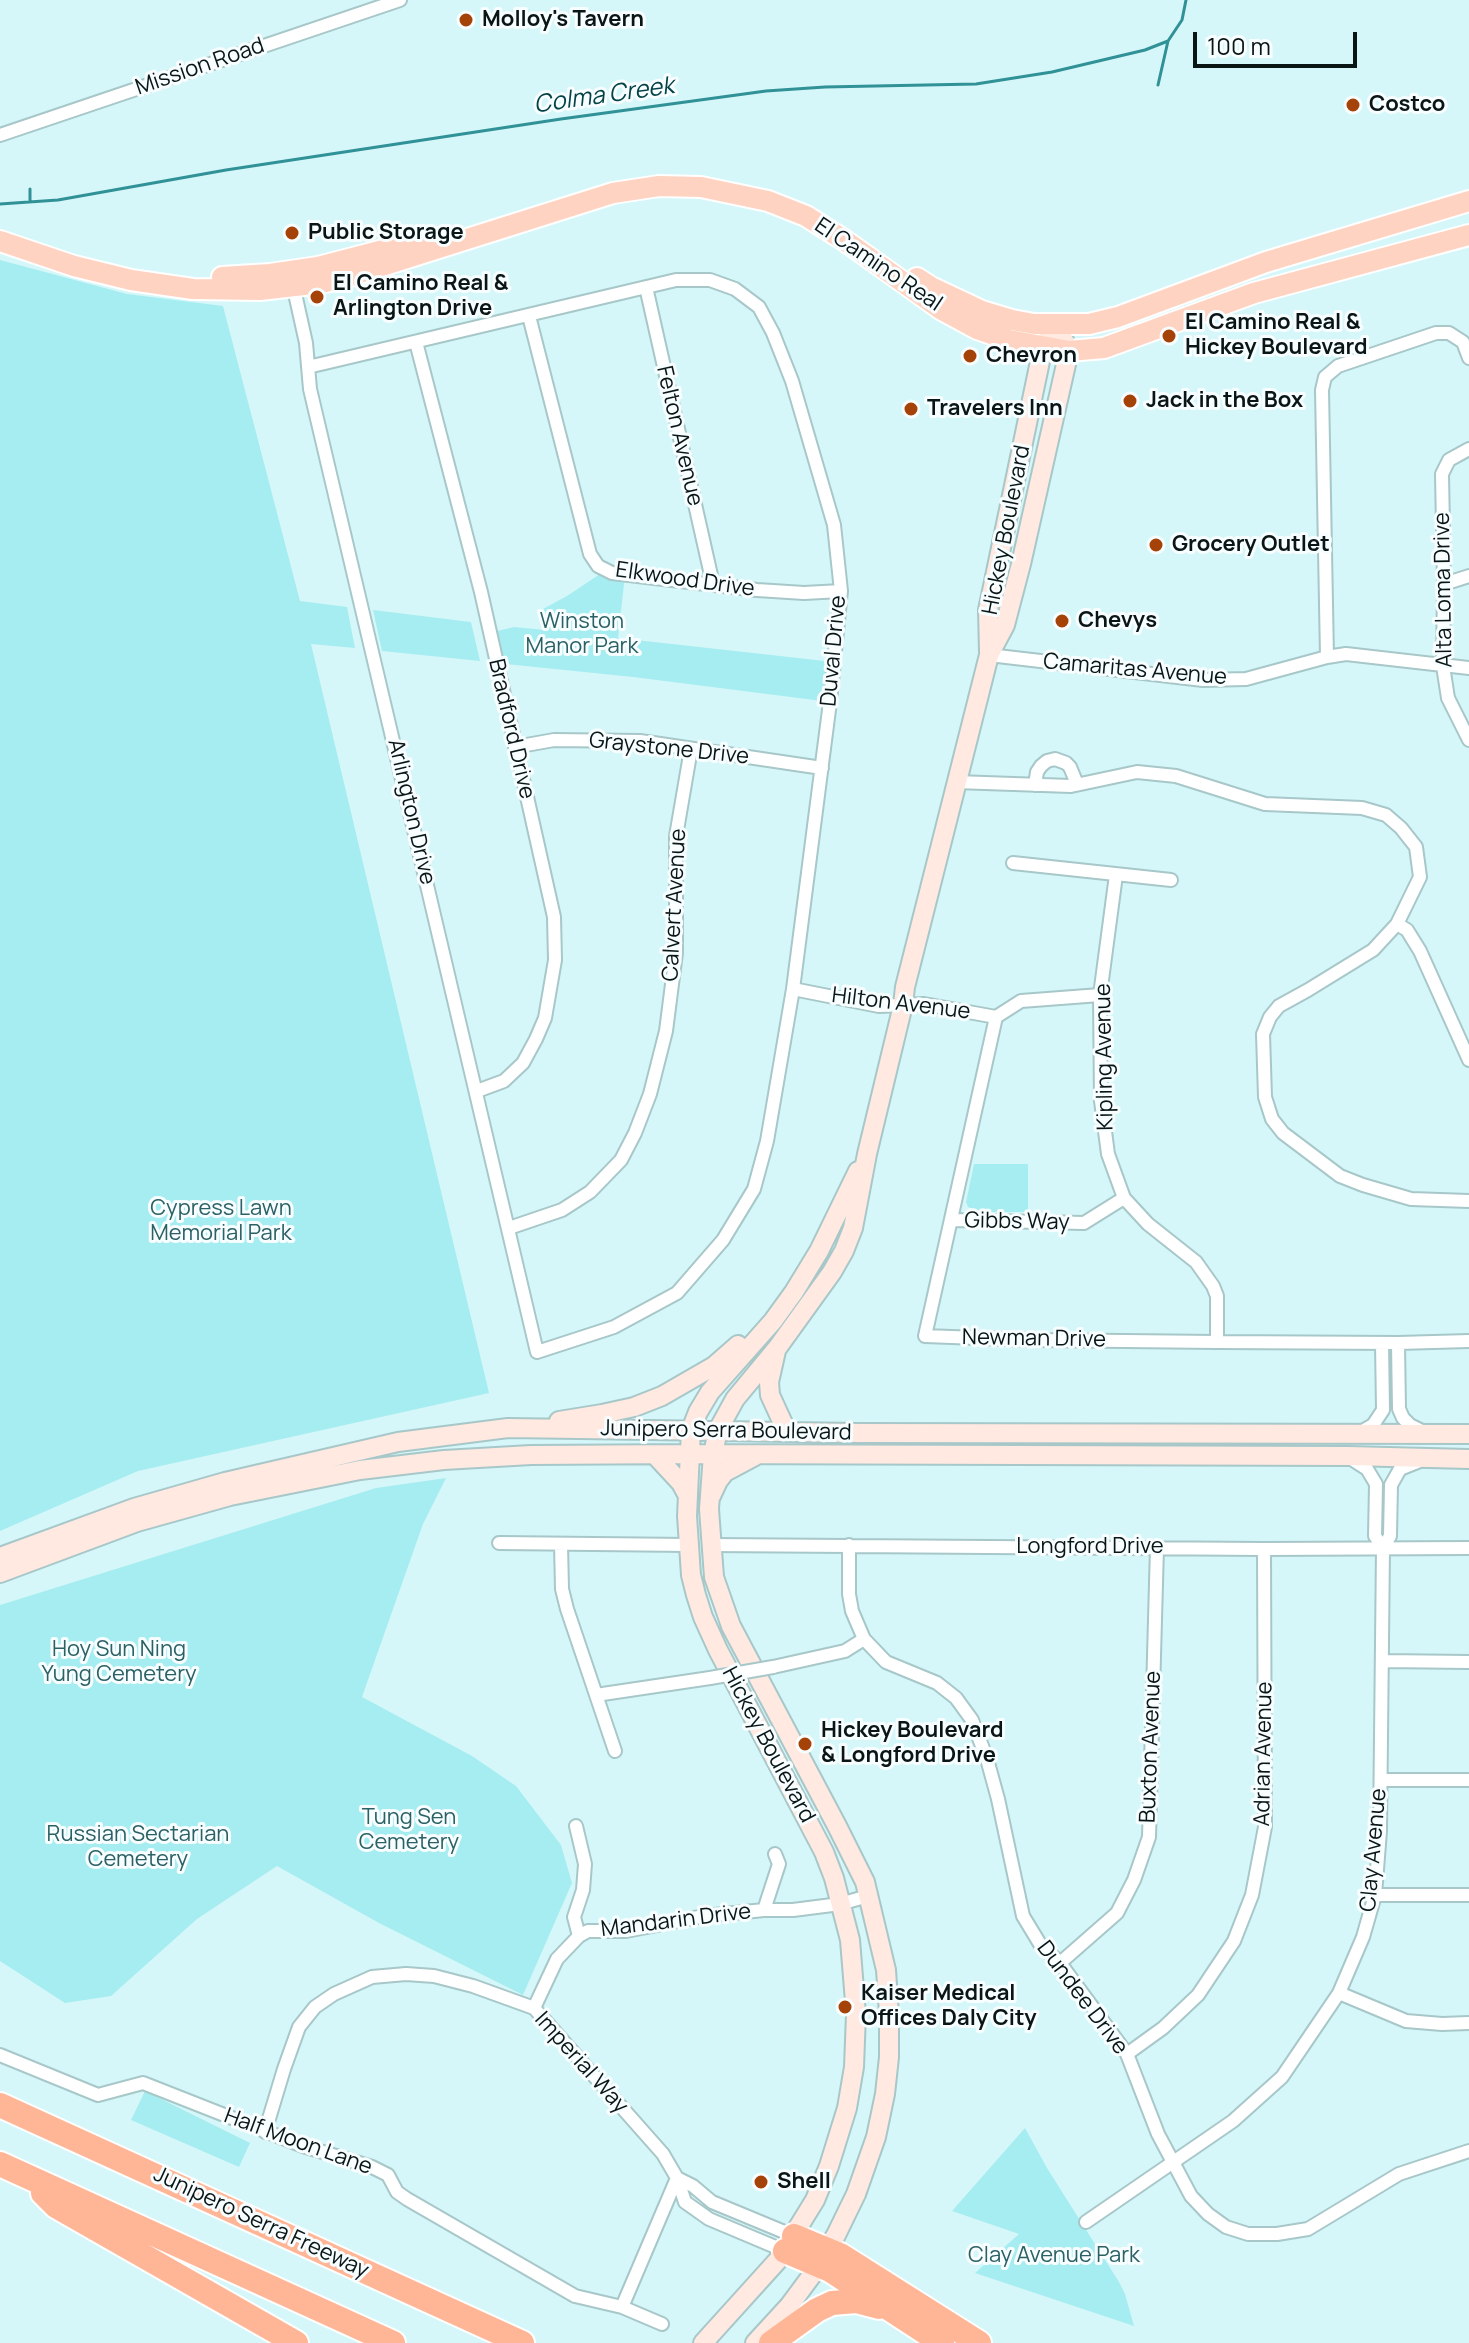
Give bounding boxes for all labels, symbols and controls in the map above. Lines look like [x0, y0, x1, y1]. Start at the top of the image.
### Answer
place label: Molloy's Tavern [482, 7, 644, 33]
marker: Molloy's Tavern [457, 11, 475, 29]
scale bar [1197, 16, 1361, 66]
text: 100 m [1207, 29, 1271, 62]
street label: Mission Road [132, 33, 268, 101]
water label: Colma Creek [532, 72, 676, 120]
place label: Costco [1369, 92, 1445, 118]
marker: Costco [1344, 96, 1362, 114]
street label: El Camino Real [809, 213, 947, 317]
place label: Public Storage [308, 220, 464, 246]
marker: Public Storage [283, 224, 301, 242]
place label: El Camino Real & Arlington Drive [333, 271, 508, 322]
marker: El Camino Real & Arlington Drive [308, 288, 326, 306]
place label: El Camino Real & Hickey Boulevard [1185, 310, 1368, 362]
marker: El Camino Real & Hickey Boulevard [1160, 327, 1178, 345]
place label: Chevron [986, 343, 1077, 369]
marker: Chevron [961, 347, 979, 365]
street label: Felton Avenue [650, 363, 708, 509]
place label: Jack in the Box [1146, 388, 1303, 414]
marker: Jack in the Box [1121, 392, 1139, 410]
place label: Travelers Inn [927, 396, 1063, 422]
marker: Travelers Inn [902, 400, 920, 418]
street label: Hickey Boulevard [978, 443, 1036, 617]
street label: Alta Loma Drive [1429, 512, 1459, 668]
place label: Grocery Outlet [1172, 532, 1330, 558]
marker: Grocery Outlet [1147, 536, 1165, 554]
street label: Elkwood Drive [614, 557, 756, 603]
street label: Duval Drive [816, 594, 852, 708]
place label: Chevys [1078, 608, 1157, 634]
park label: Winston Manor Park [526, 609, 638, 660]
marker: Chevys [1053, 612, 1071, 630]
street label: Camaritas Avenue [1042, 649, 1228, 691]
street label: Bradford Drive [482, 656, 540, 802]
street label: Graystone Drive [588, 727, 750, 771]
street label: Arlington Drive [381, 737, 441, 887]
street label: Calvert Avenue [658, 828, 692, 982]
street label: Hilton Avenue [830, 982, 972, 1026]
street label: Kipling Avenue [1091, 983, 1119, 1131]
park label: Cypress Lawn Memorial Park [150, 1196, 292, 1248]
street label: Gibbs Way [964, 1208, 1070, 1236]
street label: Newman Drive [962, 1325, 1106, 1353]
street label: Junipero Serra Boulevard [600, 1416, 852, 1446]
street label: Longford Drive [1016, 1534, 1164, 1560]
park label: Hoy Sun Ning Yung Cemetery [41, 1637, 197, 1688]
street label: Hickey Boulevard [716, 1663, 820, 1827]
street label: Buxton Avenue [1135, 1670, 1167, 1824]
street label: Adrian Avenue [1250, 1681, 1278, 1827]
place label: Hickey Boulevard & Longford Drive [821, 1718, 1004, 1770]
marker: Hickey Boulevard & Longford Drive [796, 1735, 814, 1753]
street label: Clay Avenue [1355, 1787, 1393, 1913]
park label: Tung Sen Cemetery [359, 1805, 459, 1856]
park label: Russian Sectarian Cemetery [47, 1822, 229, 1874]
street label: Mandarin Drive [599, 1899, 753, 1943]
street label: Dundee Drive [1031, 1936, 1133, 2060]
place label: Kaiser Medical Offices Daly City [861, 1981, 1036, 2032]
marker: Kaiser Medical Offices Daly City [836, 1998, 854, 2016]
street label: Imperial Way [529, 2007, 633, 2119]
street label: Half Moon Lane [220, 2103, 376, 2181]
street label: Junipero Serra Freeway [149, 2162, 373, 2284]
place label: Shell [777, 2169, 831, 2195]
marker: Shell [752, 2173, 770, 2191]
park label: Clay Avenue Park [968, 2243, 1140, 2269]

